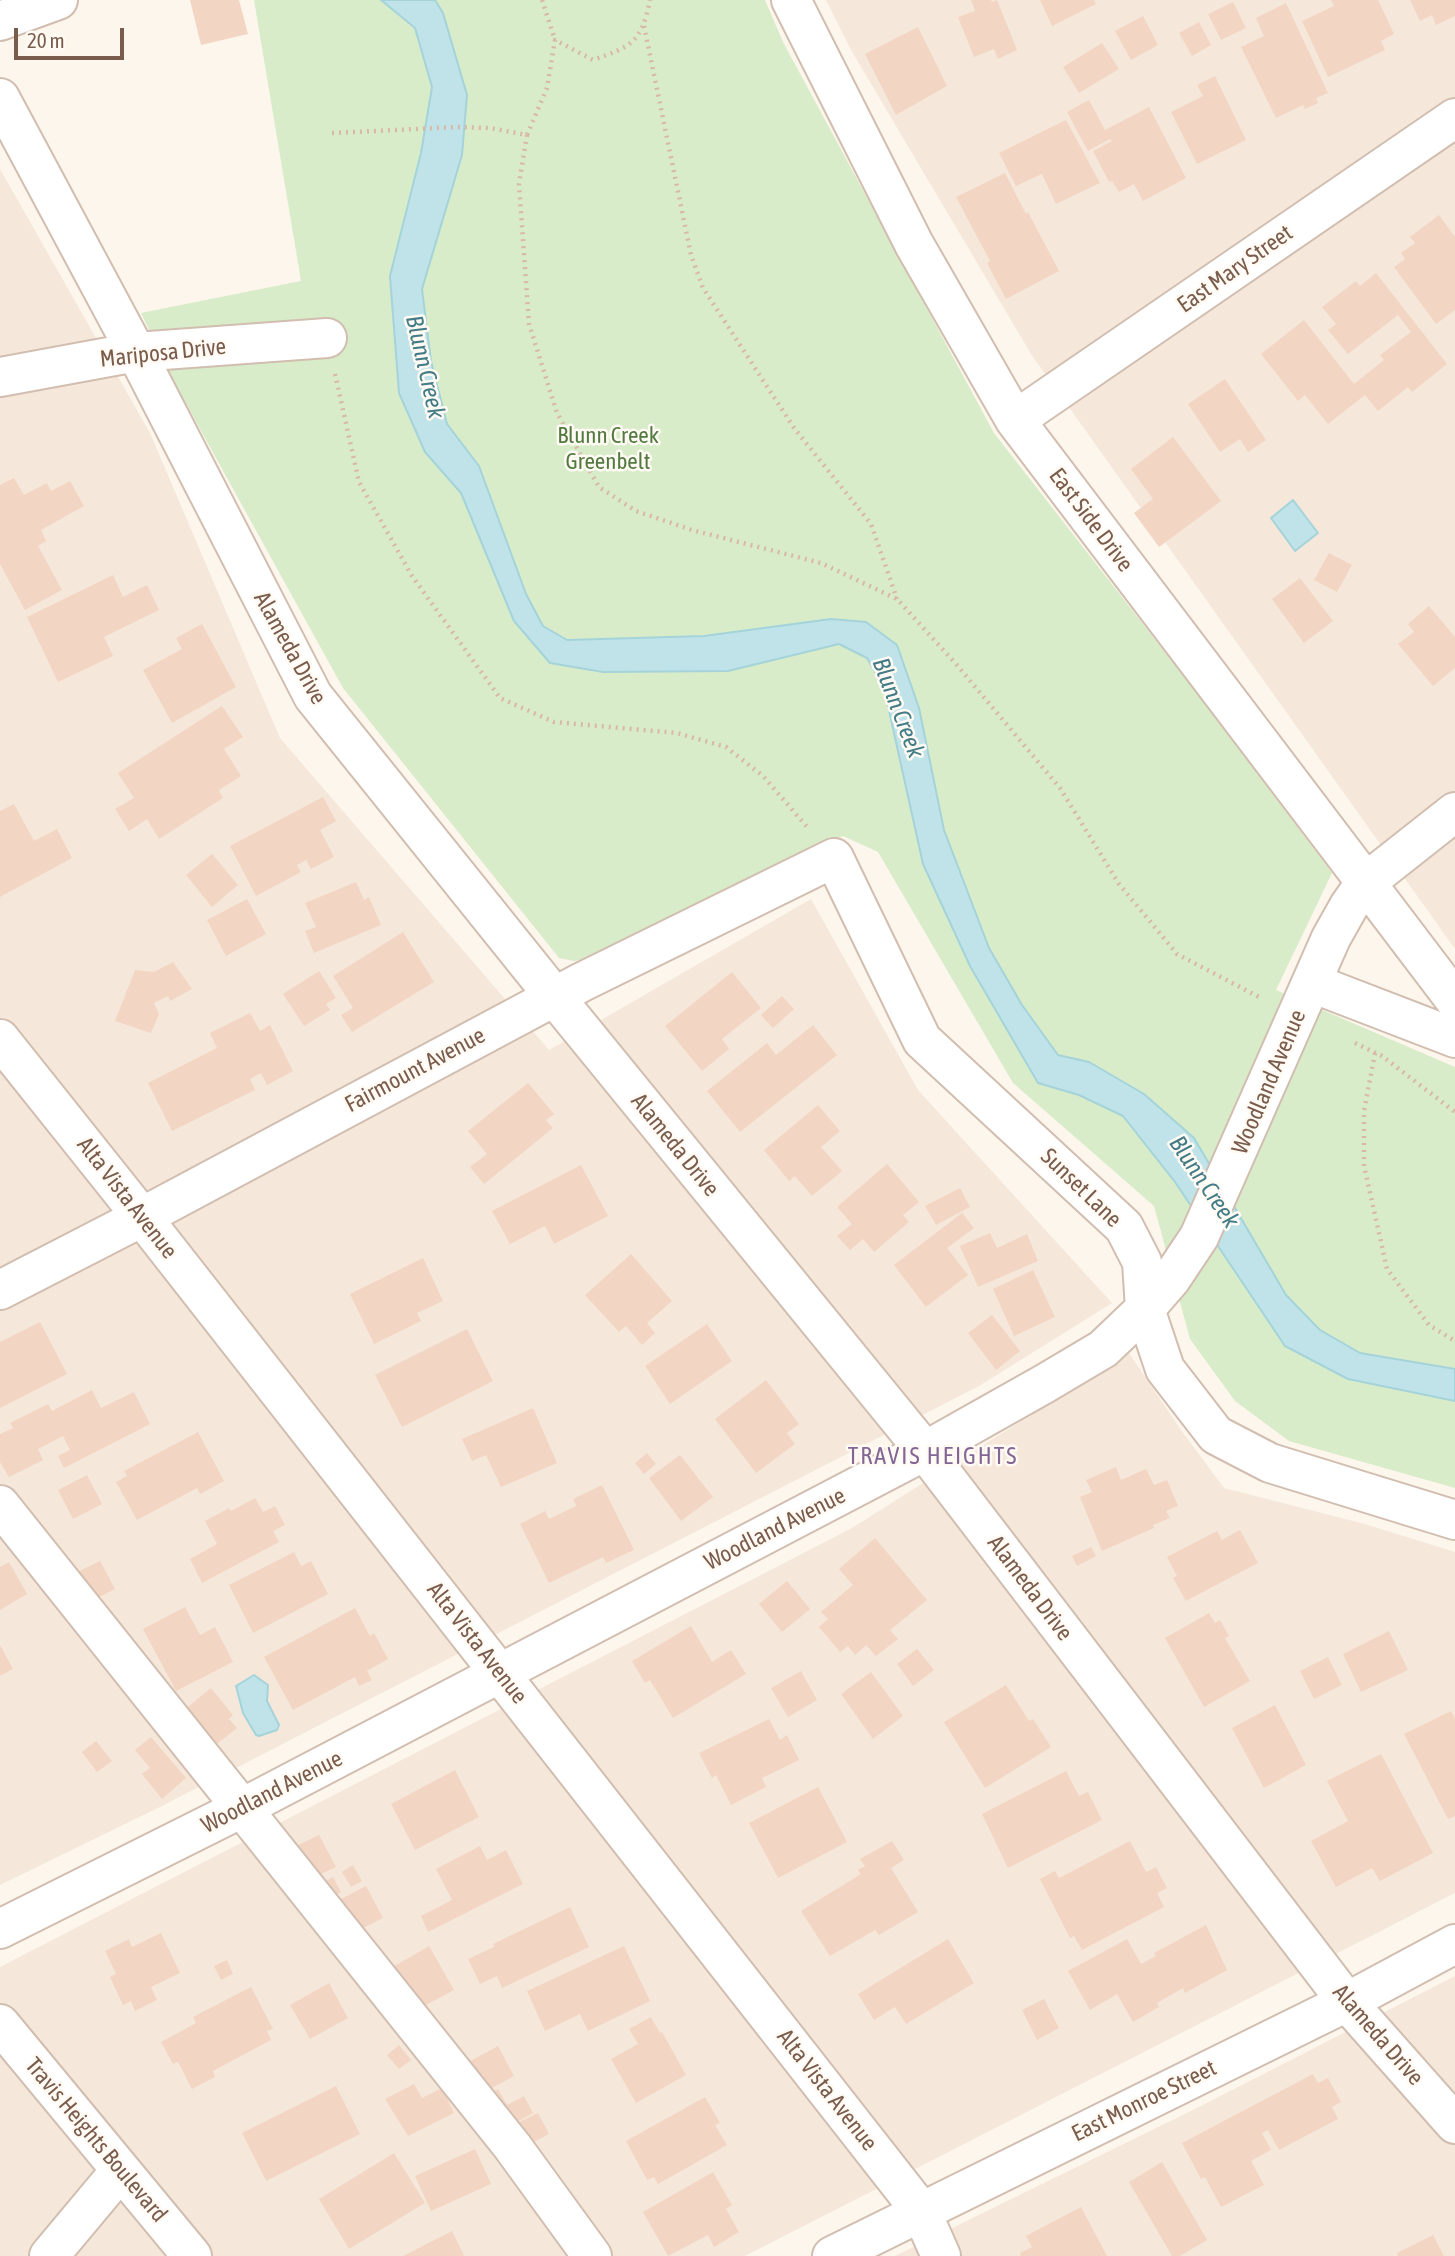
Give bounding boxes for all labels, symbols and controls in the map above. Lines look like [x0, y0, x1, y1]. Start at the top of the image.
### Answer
scale bar [18, 14, 128, 58]
text: 20 m [27, 28, 65, 52]
street label: East Mary Street [1172, 219, 1298, 319]
water label: Blunn Creek [399, 313, 451, 421]
street label: Mariposa Drive [99, 333, 227, 373]
park label: Blunn Creek Greenbelt [557, 422, 659, 476]
street label: East Side Drive [1043, 463, 1139, 577]
street label: Alameda Drive [248, 587, 332, 709]
water label: Blunn Creek [866, 654, 930, 762]
street label: Woodland Avenue [1226, 1006, 1312, 1158]
street label: Fairmount Avenue [340, 1022, 490, 1118]
street label: Alameda Drive [625, 1088, 725, 1202]
water label: Blunn Creek [1163, 1130, 1245, 1234]
street label: Alta Vista Avenue [71, 1132, 183, 1264]
street label: Sunset Lane [1035, 1143, 1127, 1233]
district label: TRAVIS HEIGHTS [849, 1442, 1017, 1470]
street label: Woodland Avenue [700, 1482, 850, 1576]
street label: Alameda Drive [982, 1530, 1078, 1646]
street label: Alta Vista Avenue [421, 1577, 533, 1709]
street label: Woodland Avenue [197, 1745, 347, 1839]
street label: Alameda Drive [1327, 1979, 1429, 2091]
street label: Alta Vista Avenue [771, 2024, 883, 2156]
street label: Travis Heights Boulevard [19, 2052, 173, 2228]
street label: East Monroe Street [1067, 2054, 1221, 2148]

